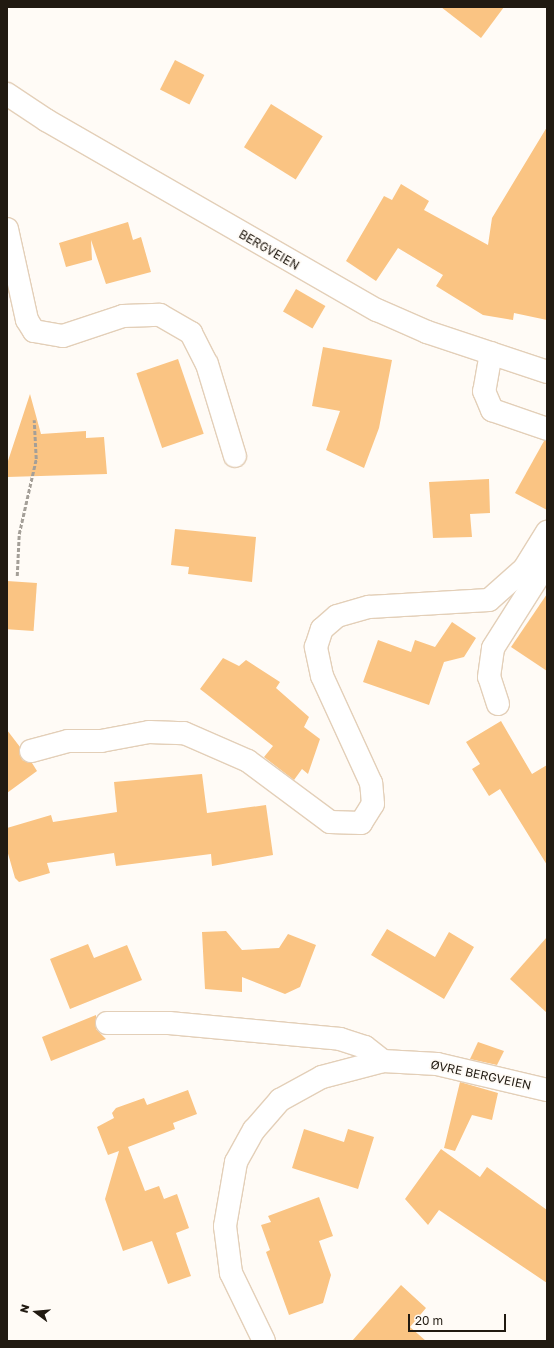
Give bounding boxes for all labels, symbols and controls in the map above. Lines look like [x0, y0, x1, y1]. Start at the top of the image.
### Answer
street label: BERGVEIEN [236, 227, 302, 273]
street label: ØVRE BERGVEIEN [429, 1057, 533, 1093]
north arrow [16, 1292, 56, 1332]
text: N [17, 1303, 31, 1314]
scale bar [410, 1306, 508, 1332]
text: 20 m [415, 1313, 443, 1328]

